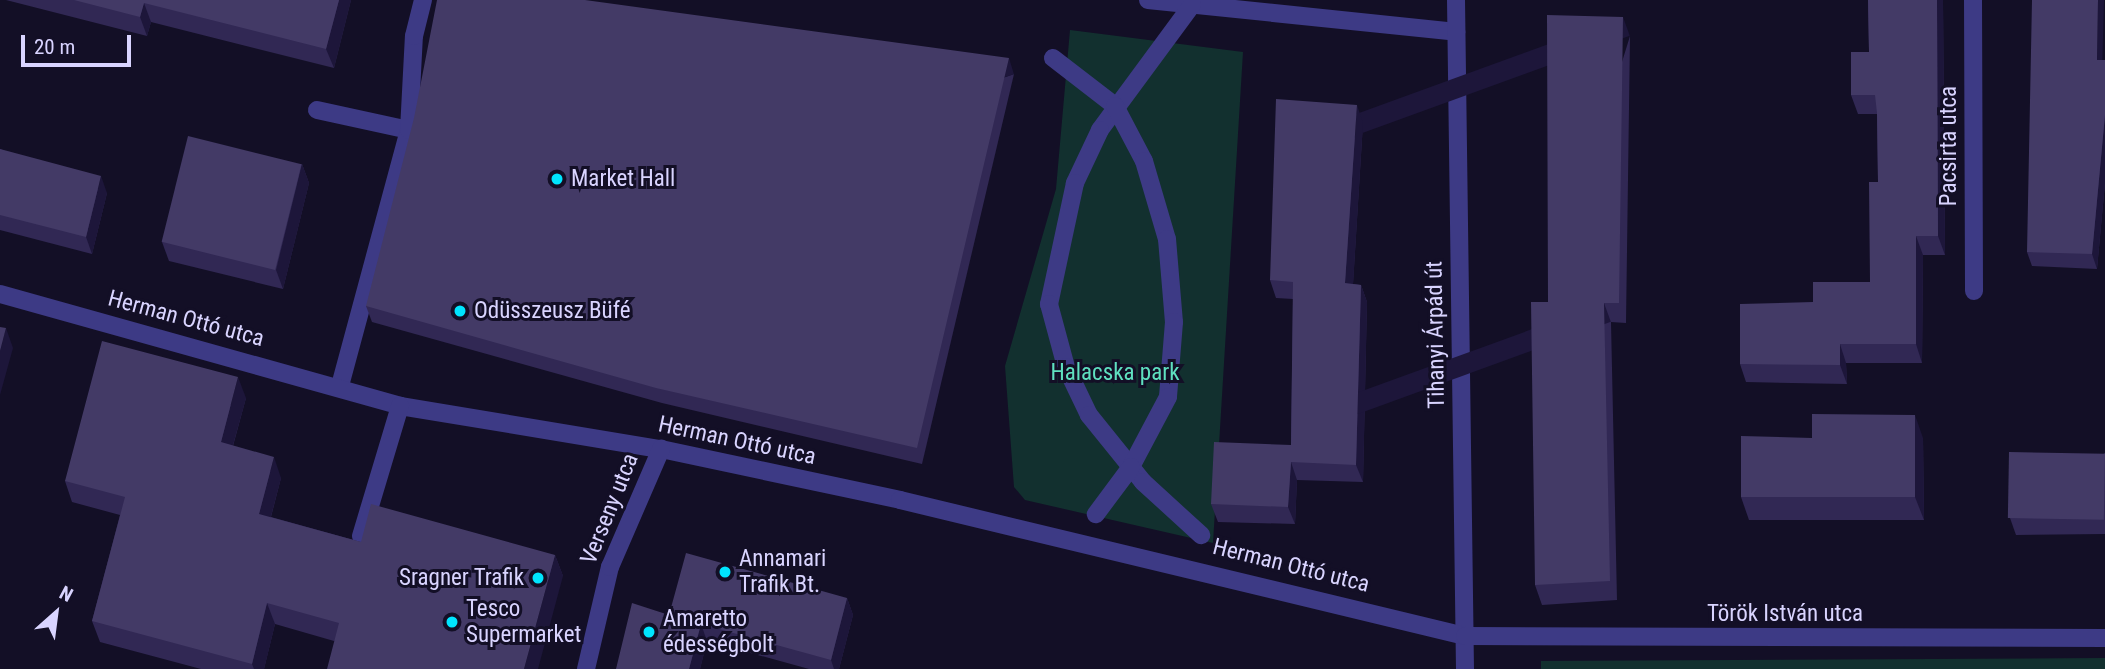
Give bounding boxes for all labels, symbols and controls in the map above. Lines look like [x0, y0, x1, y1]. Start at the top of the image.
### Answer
scale bar [24, 21, 135, 65]
text: 20 m [34, 35, 75, 59]
street label: Pacsirta utca [1935, 86, 1963, 206]
place label: Market Hall [571, 165, 675, 193]
marker: Market Hall [549, 171, 565, 187]
street label: Tihanyi Árpád út [1421, 261, 1451, 409]
street label: Herman Ottó utca [105, 285, 267, 353]
place label: Odüsszeusz Büfé [474, 297, 630, 325]
marker: Odüsszeusz Büfé [452, 303, 468, 319]
park label: Halacska park [1050, 359, 1180, 387]
street label: Herman Ottó utca [656, 411, 818, 471]
street label: Verseny utca [575, 450, 645, 568]
street label: Herman Ottó utca [1210, 533, 1372, 599]
place label: Annamari Trafik Bt. [739, 545, 826, 599]
place label: Sragner Trafik [399, 564, 524, 592]
marker: Annamari Trafik Bt. [717, 564, 733, 580]
marker: Sragner Trafik [530, 570, 546, 586]
north arrow [21, 578, 91, 648]
text: N [56, 581, 77, 607]
place label: Tesco Supermarket [466, 595, 581, 649]
street label: Török István utca [1707, 600, 1863, 628]
place label: Amaretto édességbolt [663, 605, 774, 659]
marker: Tesco Supermarket [444, 614, 460, 630]
marker: Amaretto édességbolt [641, 624, 657, 640]

